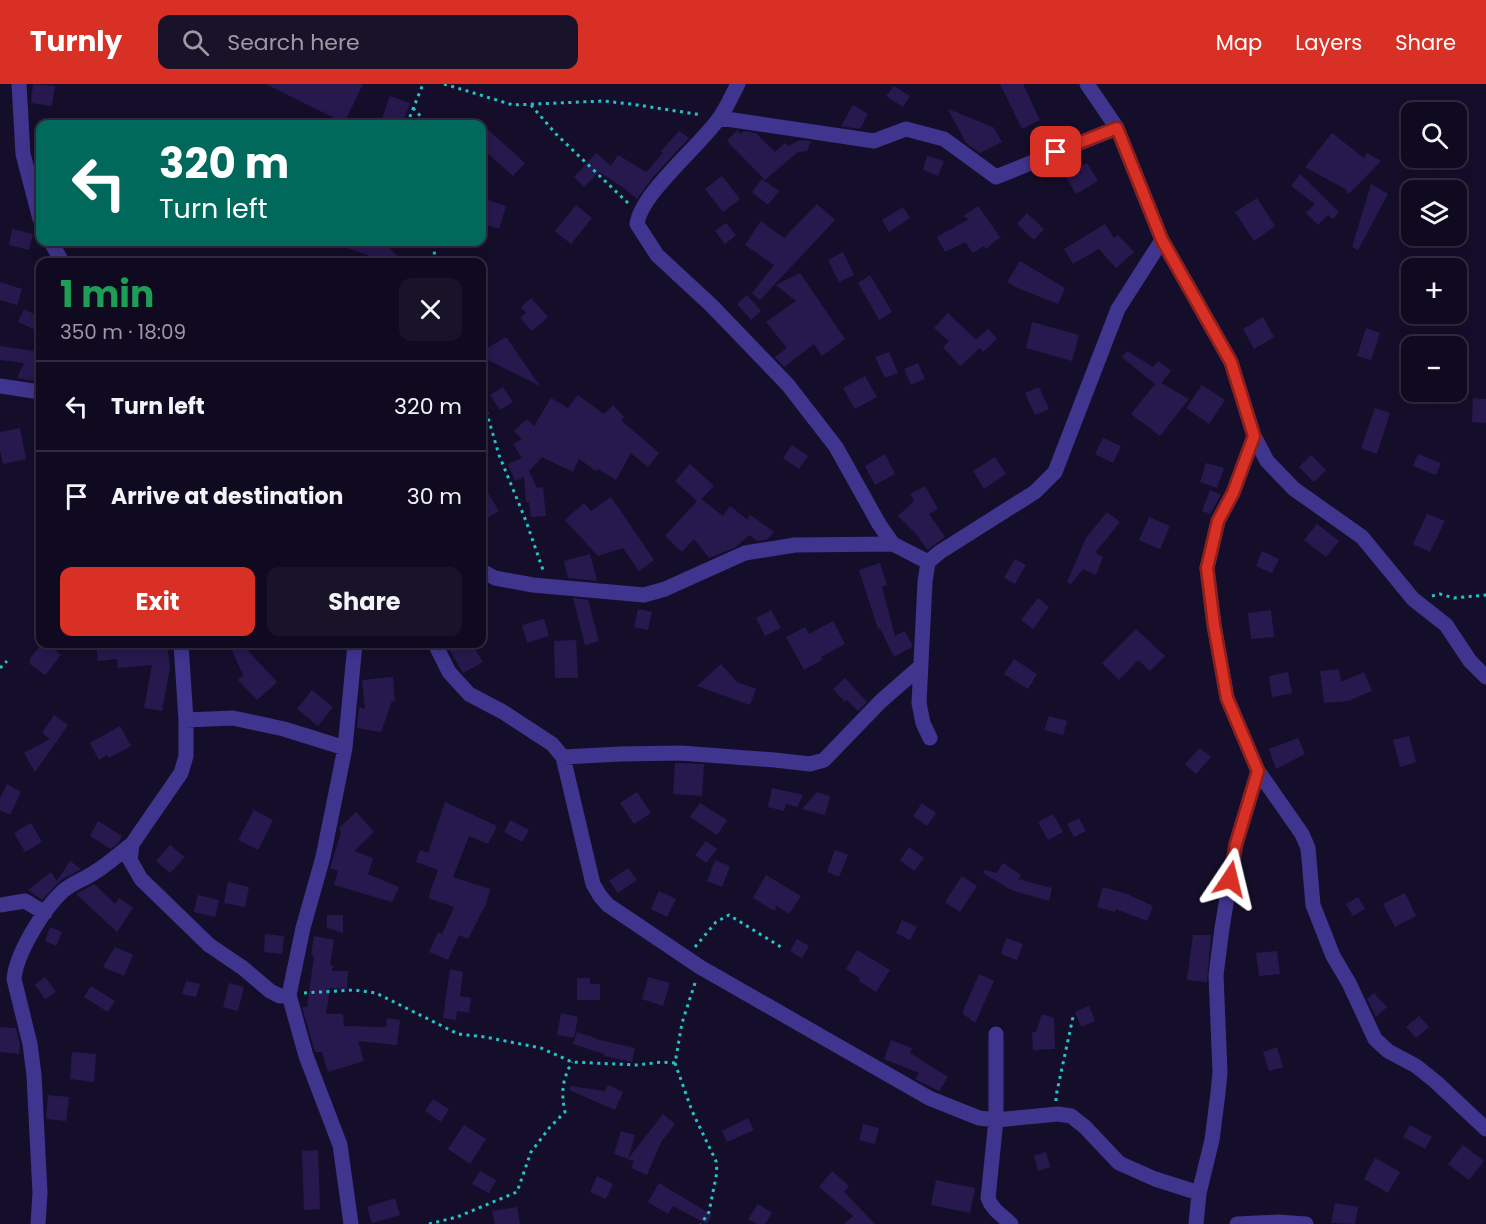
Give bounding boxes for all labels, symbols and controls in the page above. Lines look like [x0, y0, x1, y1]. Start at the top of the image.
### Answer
search box [158, 15, 578, 69]
text: Turnly [30, 22, 122, 61]
icon: search [179, 26, 212, 59]
text: Search here [227, 27, 360, 58]
text: Map [1216, 28, 1262, 57]
text: Layers [1295, 28, 1362, 57]
text: Share [1395, 28, 1456, 57]
map controls [1401, 102, 1467, 402]
button: search [1401, 102, 1467, 168]
pin [1030, 126, 1081, 177]
text: 320 m [159, 134, 289, 193]
icon: arrive [1039, 135, 1072, 168]
icon: left [60, 144, 138, 222]
button: layers [1401, 180, 1467, 246]
text: Turn left [159, 190, 268, 227]
button: + [1401, 258, 1467, 324]
text: 1 min [60, 269, 154, 320]
button: close [399, 278, 462, 341]
text: 350 m · 18:09 [60, 318, 186, 346]
button: − [1401, 336, 1467, 402]
icon: left [60, 390, 93, 423]
text: Turn left [111, 391, 205, 422]
text: 320 m [394, 391, 462, 422]
icon: arrive [60, 480, 93, 513]
text: Arrive at destination [111, 481, 343, 512]
text: 30 m [407, 481, 462, 512]
button: Exit [60, 567, 255, 636]
button: Share [267, 567, 462, 636]
position arrow [1198, 847, 1262, 911]

